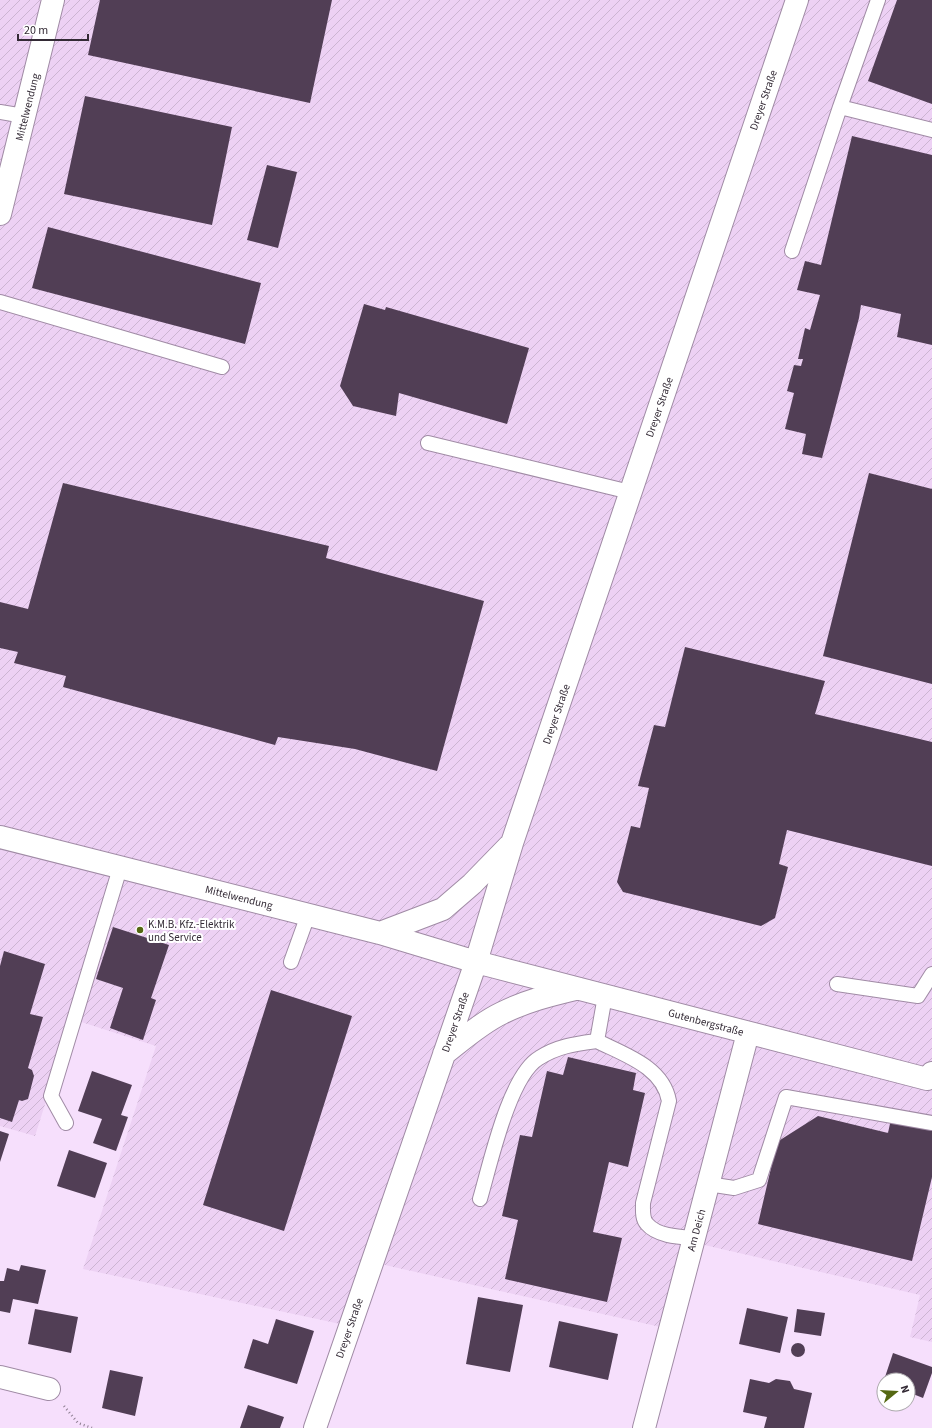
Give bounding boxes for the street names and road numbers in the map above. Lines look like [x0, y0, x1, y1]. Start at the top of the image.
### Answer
street label: Dreyer Straße [746, 68, 781, 132]
street label: Mittelwendung [12, 71, 43, 142]
street label: Dreyer Straße [642, 375, 677, 439]
street label: Dreyer Straße [539, 682, 574, 746]
street label: Mittelwendung [204, 882, 275, 913]
street label: Dreyer Straße [438, 990, 473, 1054]
street label: Gutenbergstraße [666, 1005, 746, 1040]
street label: Am Deich [684, 1207, 709, 1253]
street label: Dreyer Straße [332, 1296, 367, 1360]

